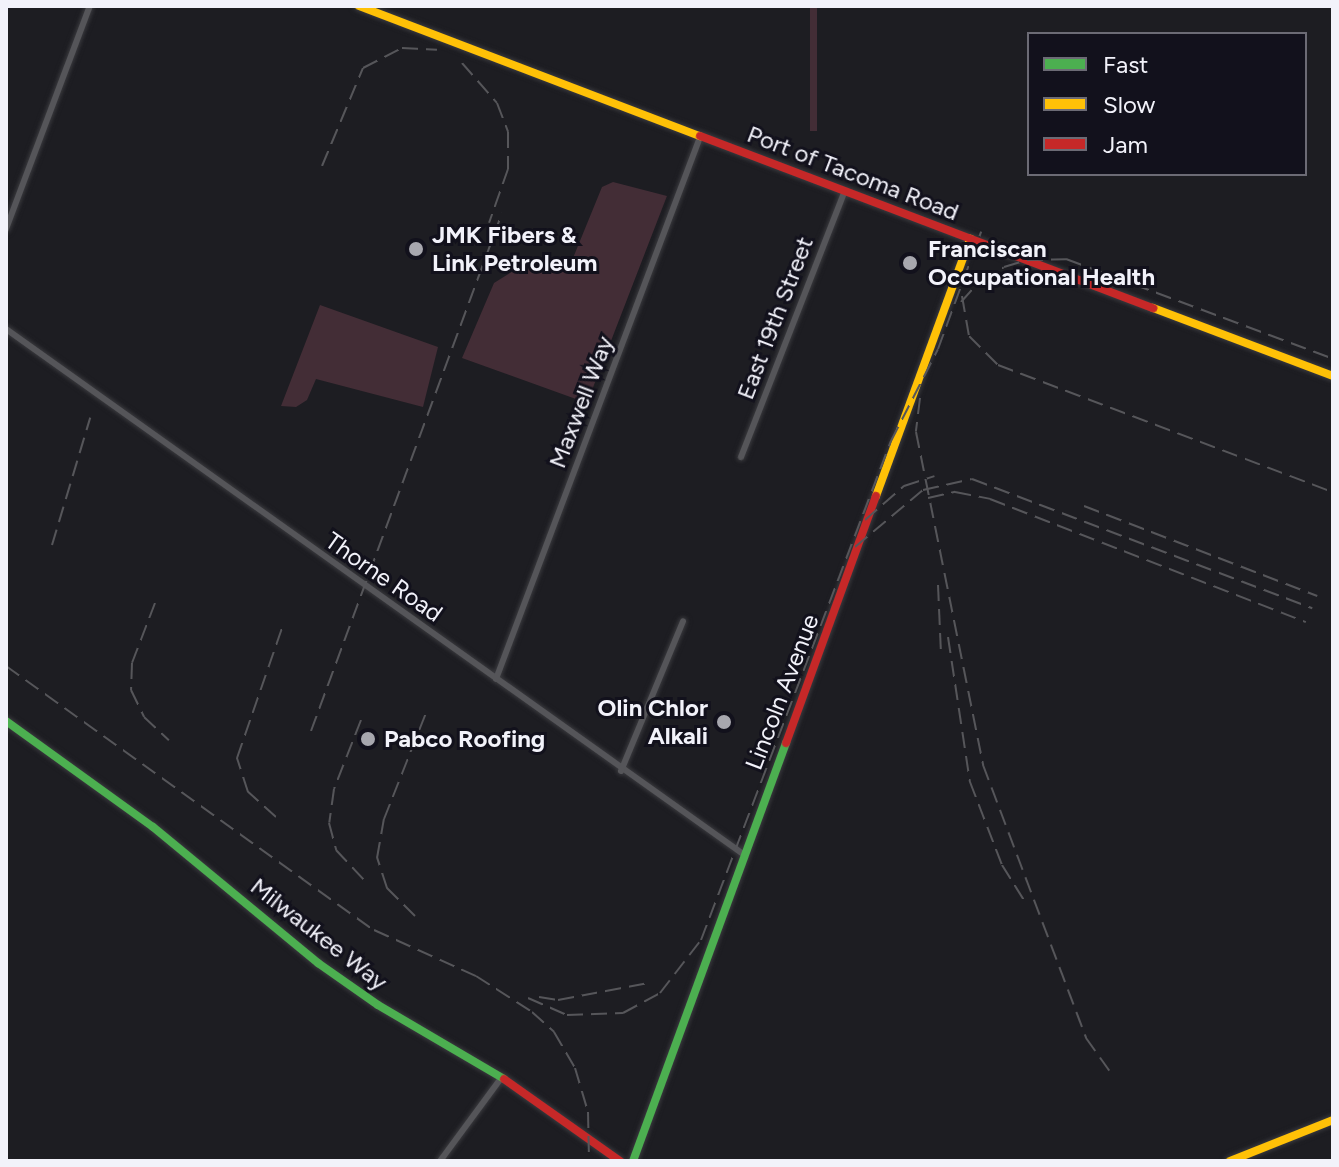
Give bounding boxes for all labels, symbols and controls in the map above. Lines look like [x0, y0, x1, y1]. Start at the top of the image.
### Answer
legend [1027, 32, 1307, 176]
text: Fast [1103, 50, 1148, 79]
text: Slow [1103, 90, 1155, 119]
street label: Port of Tacoma Road [743, 119, 963, 227]
text: Jam [1103, 130, 1148, 159]
place label: JMK Fibers & Link Petroleum [432, 221, 597, 277]
street label: East 19th Street [731, 233, 819, 403]
place label: Franciscan Occupational Health [928, 235, 1155, 291]
marker: JMK Fibers & Link Petroleum [407, 240, 425, 258]
marker: Franciscan Occupational Health [899, 252, 921, 274]
street label: Maxwell Way [543, 332, 619, 472]
street label: Thorne Road [320, 526, 448, 628]
street label: Lincoln Avenue [739, 610, 825, 774]
place label: Olin Chlor Alkali [598, 694, 708, 750]
marker: Olin Chlor Alkali [715, 713, 733, 731]
place label: Pabco Roofing [384, 725, 545, 753]
marker: Pabco Roofing [359, 730, 377, 748]
street label: Milwaukee Way [245, 872, 393, 996]

